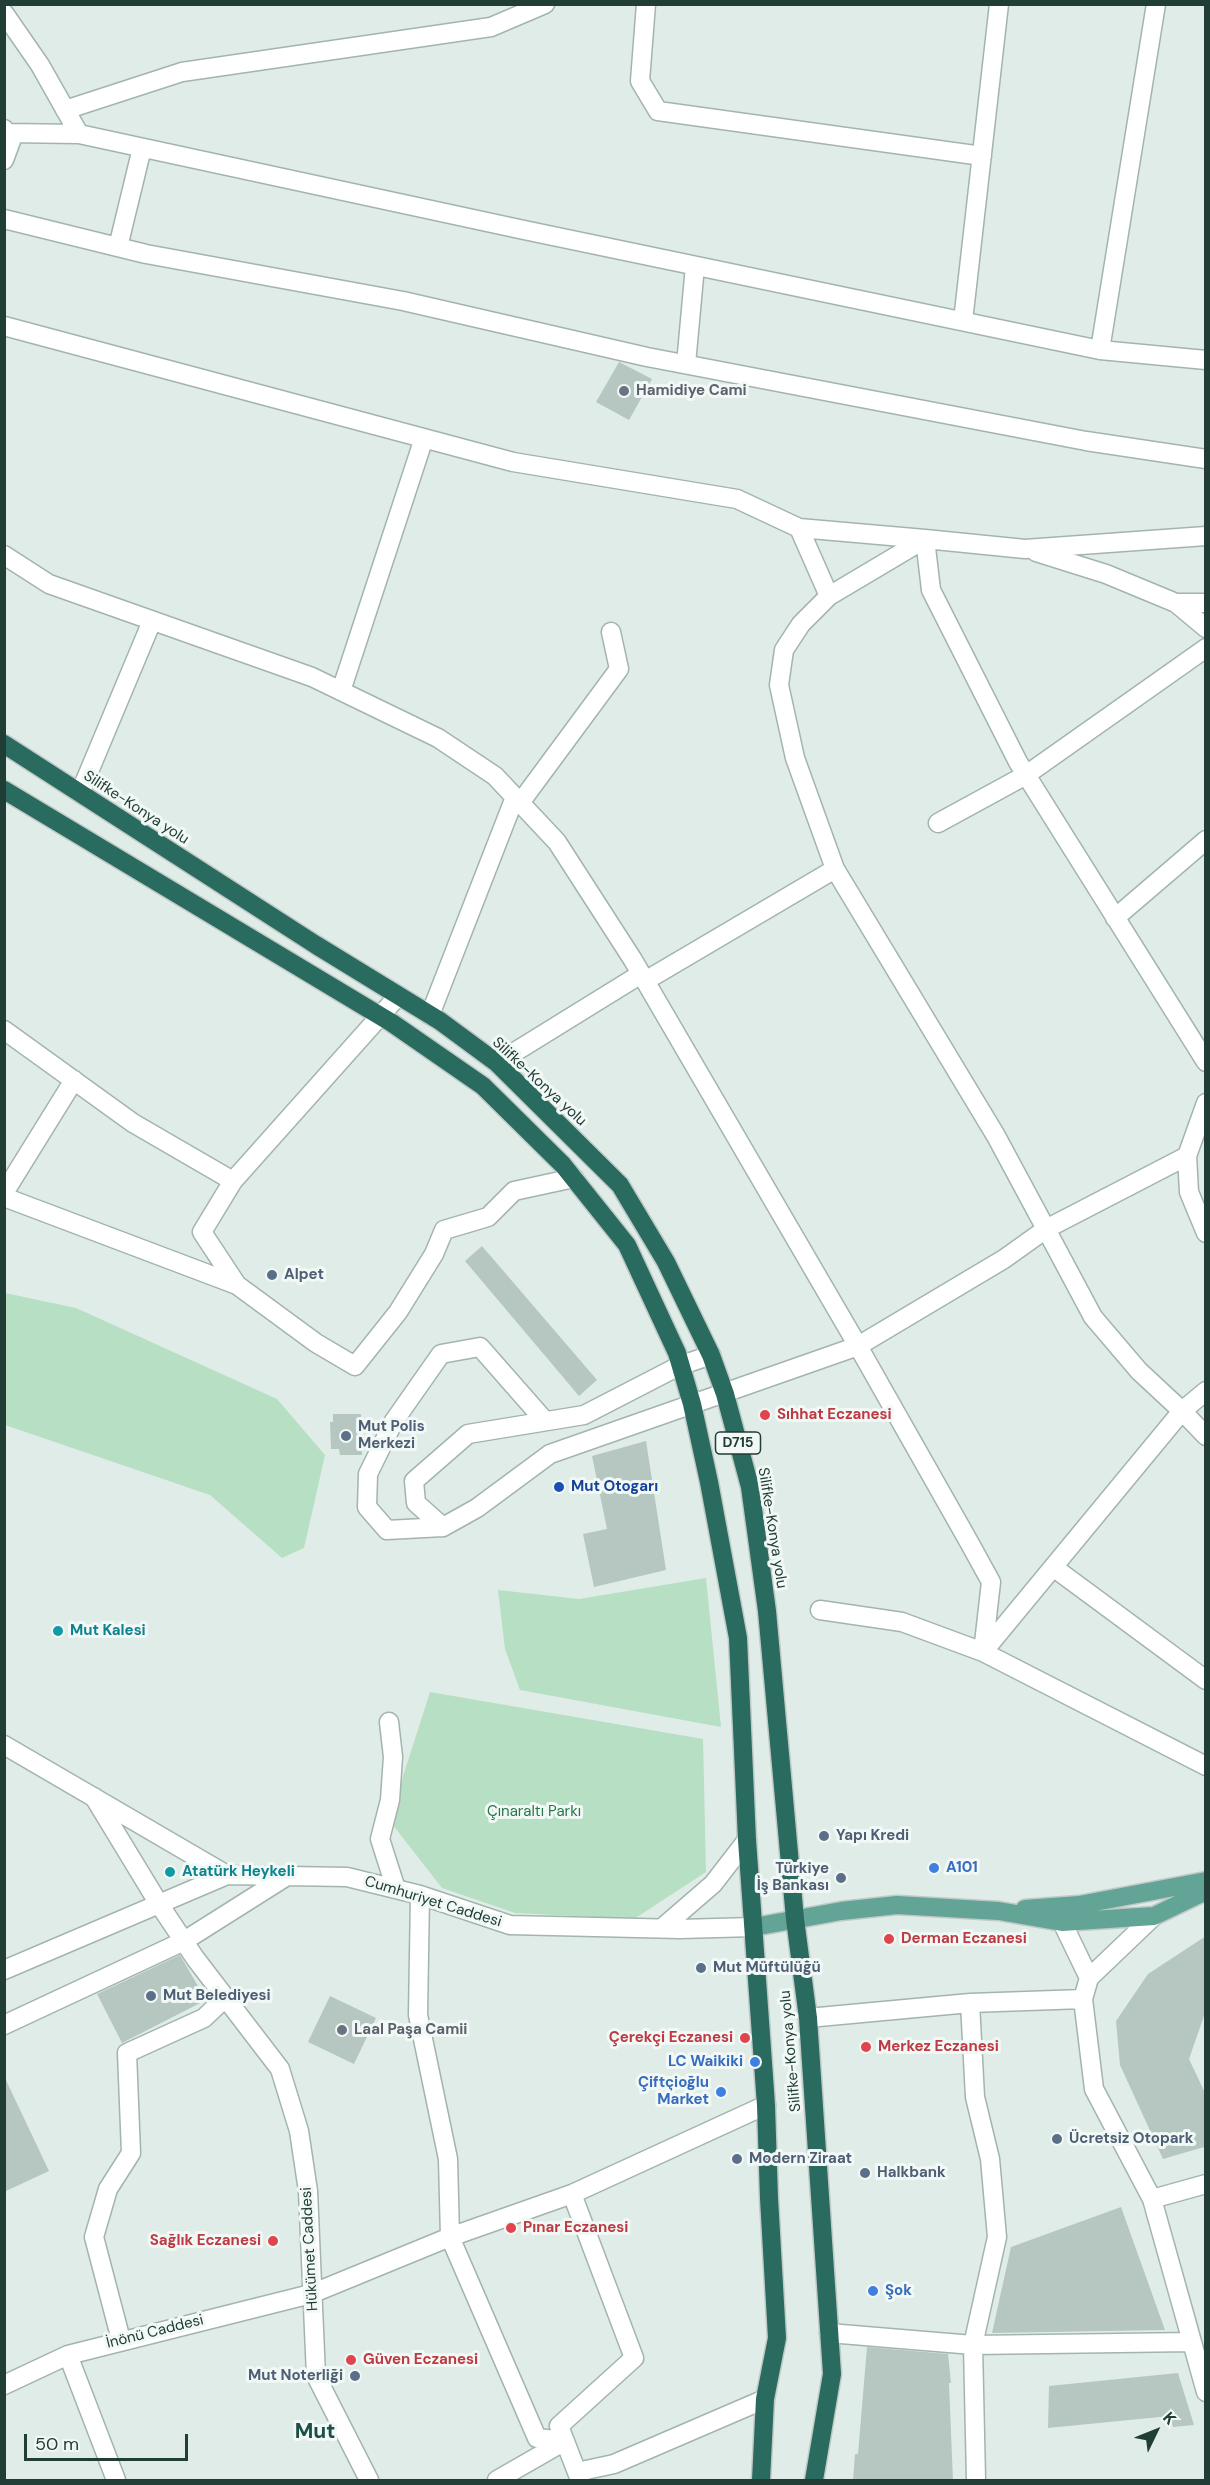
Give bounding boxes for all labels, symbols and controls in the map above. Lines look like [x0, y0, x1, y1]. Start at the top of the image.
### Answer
place label: Hamidiye Cami [636, 382, 747, 400]
marker: Hamidiye Cami [617, 384, 631, 398]
street label: Silifke-Konya yolu [80, 767, 192, 849]
street label: Silifke-Konya yolu [488, 1034, 590, 1130]
place label: Alpet [284, 1266, 324, 1284]
marker: Alpet [265, 1268, 279, 1282]
place label: Sıhhat Eczanesi [777, 1406, 892, 1424]
marker: Sıhhat Eczanesi [758, 1408, 772, 1422]
place label: Mut Polis Merkezi [358, 1418, 425, 1453]
marker: Mut Polis Merkezi [339, 1429, 353, 1443]
road number: D715 [716, 1432, 760, 1454]
street label: Silifke-Konya yolu [754, 1466, 790, 1590]
place label: Mut Otogarı [571, 1478, 658, 1496]
marker: Mut Otogarı [552, 1480, 566, 1494]
place label: Mut Kalesi [70, 1622, 146, 1640]
marker: Mut Kalesi [51, 1624, 65, 1638]
park label: Çınaraltı Parkı [487, 1803, 581, 1821]
place label: Yapı Kredi [836, 1827, 909, 1845]
marker: Yapı Kredi [817, 1829, 831, 1843]
place label: A101 [946, 1859, 978, 1877]
place label: Türkiye İş Bankası [757, 1860, 829, 1895]
marker: A101 [927, 1861, 941, 1875]
place label: Atatürk Heykeli [182, 1863, 295, 1881]
marker: Atatürk Heykeli [163, 1865, 177, 1879]
marker: Türkiye İş Bankası [834, 1871, 848, 1885]
street label: Cumhuriyet Caddesi [362, 1873, 504, 1931]
place label: Derman Eczanesi [901, 1930, 1027, 1948]
marker: Derman Eczanesi [882, 1932, 896, 1946]
place label: Mut Müftülüğü [713, 1959, 821, 1977]
marker: Mut Müftülüğü [694, 1961, 708, 1975]
place label: Mut Belediyesi [163, 1987, 271, 2005]
marker: Mut Belediyesi [144, 1989, 158, 2003]
street label: Silifke-Konya yolu [777, 1989, 805, 2113]
place label: Laal Paşa Camii [354, 2021, 467, 2039]
marker: Laal Paşa Camii [335, 2023, 349, 2037]
place label: Çerekçi Eczanesi [609, 2029, 733, 2047]
marker: Çerekçi Eczanesi [738, 2031, 752, 2045]
place label: Merkez Eczanesi [878, 2038, 999, 2056]
marker: Merkez Eczanesi [859, 2040, 873, 2054]
place label: LC Waikiki [668, 2053, 743, 2071]
marker: LC Waikiki [748, 2055, 762, 2069]
place label: Çiftçioğlu Market [638, 2074, 709, 2109]
marker: Çiftçioğlu Market [714, 2085, 728, 2099]
place label: Ücretsiz Otopark [1069, 2130, 1193, 2148]
marker: Ücretsiz Otopark [1050, 2132, 1064, 2146]
place label: Modern Ziraat [749, 2150, 852, 2168]
marker: Modern Ziraat [730, 2152, 744, 2166]
place label: Halkbank [877, 2164, 946, 2182]
marker: Halkbank [858, 2166, 872, 2180]
street label: Hükümet Caddesi [298, 2187, 322, 2311]
place label: Pınar Eczanesi [523, 2219, 628, 2237]
marker: Pınar Eczanesi [504, 2221, 518, 2235]
place label: Sağlık Eczanesi [150, 2232, 261, 2250]
marker: Sağlık Eczanesi [266, 2234, 280, 2248]
place label: Şok [885, 2282, 912, 2300]
marker: Şok [866, 2284, 880, 2298]
street label: İnönü Caddesi [105, 2311, 205, 2353]
place label: Güven Eczanesi [363, 2351, 478, 2369]
marker: Güven Eczanesi [344, 2353, 358, 2367]
place label: Mut Noterliği [248, 2367, 343, 2385]
marker: Mut Noterliği [348, 2369, 362, 2383]
north arrow [1126, 2401, 1186, 2461]
text: K [1158, 2407, 1181, 2429]
district label: Mut [295, 2419, 335, 2445]
scale bar [27, 2422, 190, 2460]
text: 50 m [35, 2432, 79, 2456]

